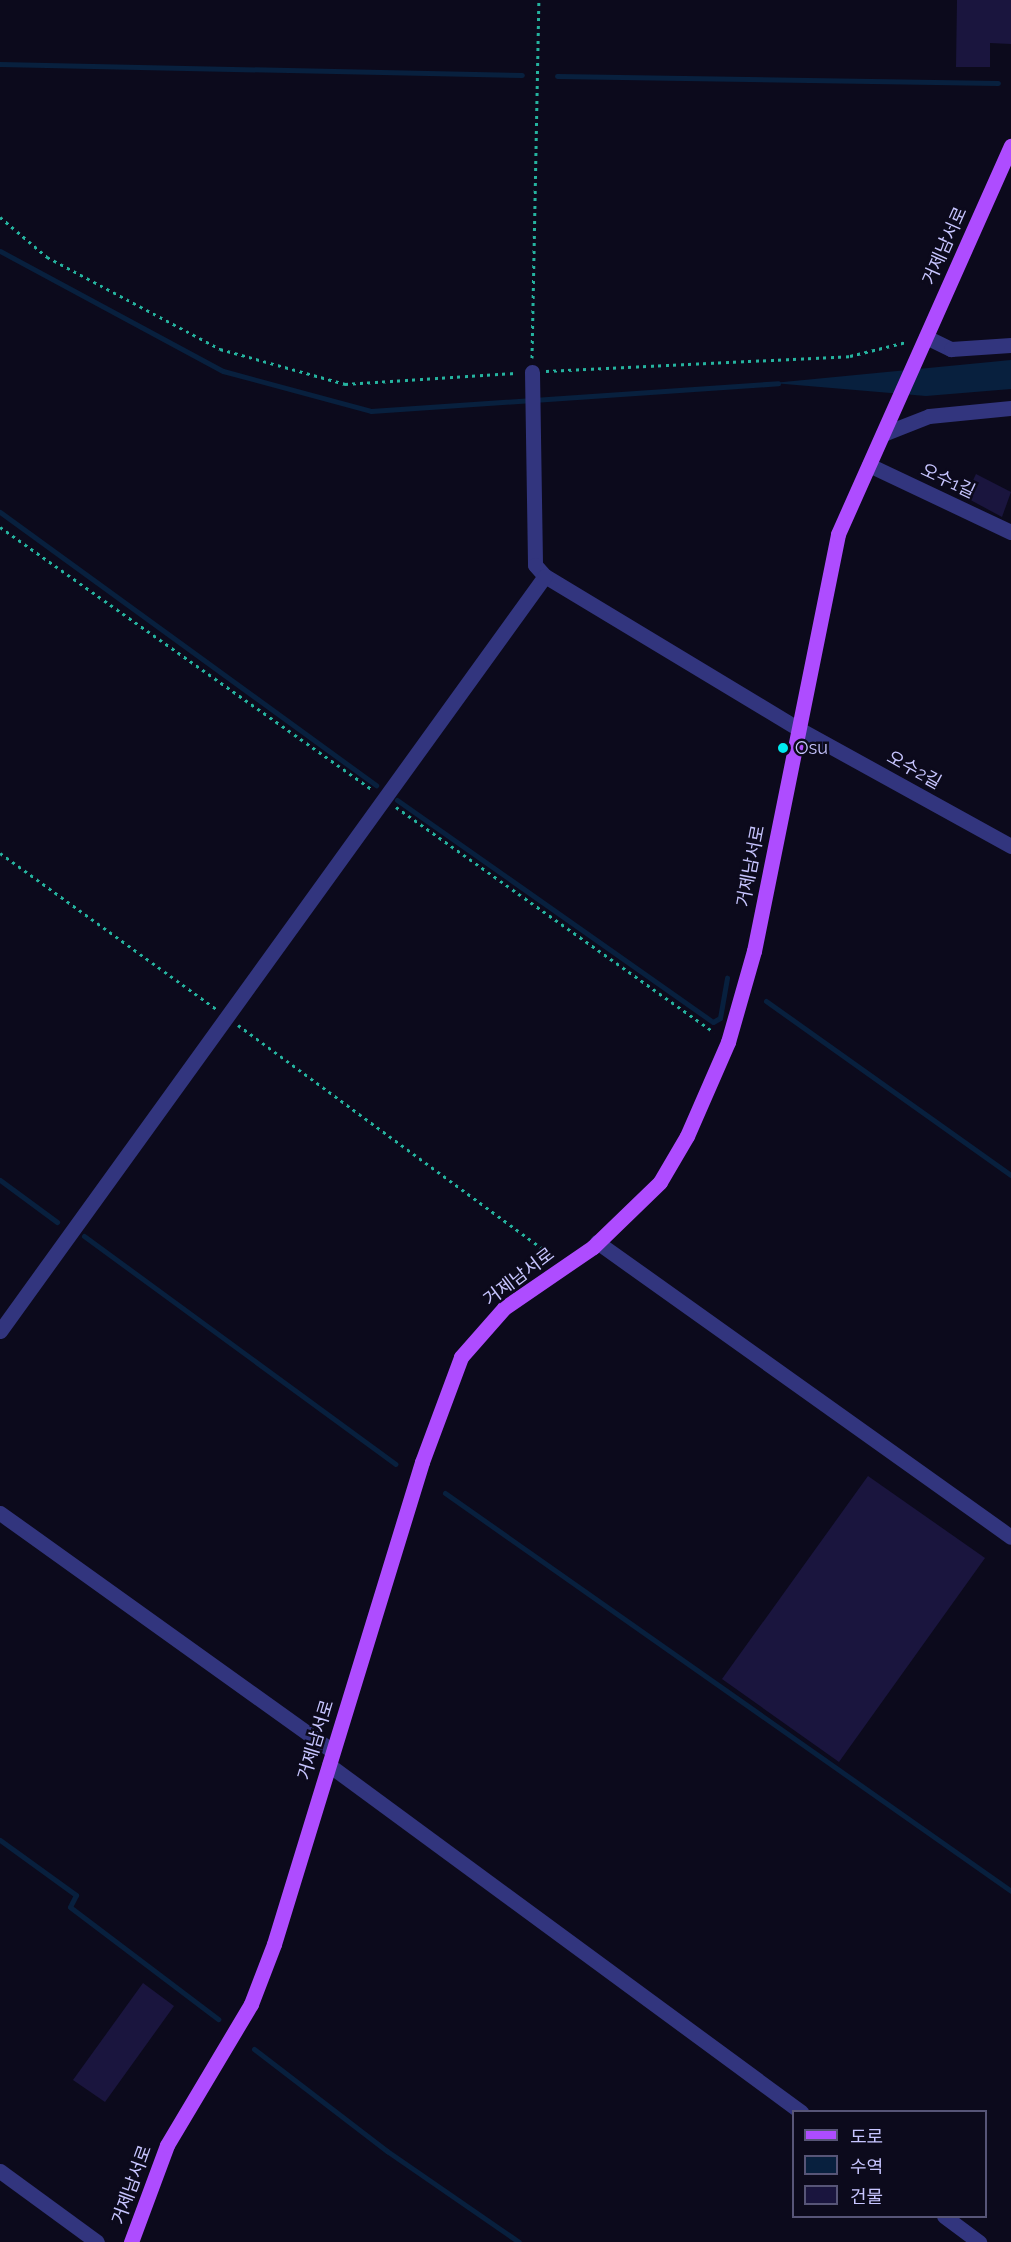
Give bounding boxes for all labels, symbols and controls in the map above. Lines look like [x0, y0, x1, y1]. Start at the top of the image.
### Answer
street label: 거제남서로 [918, 204, 972, 288]
street label: 오수1길 [917, 459, 979, 503]
place label: Osu [795, 737, 828, 759]
marker: Osu [776, 741, 790, 755]
street label: 오수2길 [883, 746, 945, 794]
street label: 거제남서로 [732, 823, 770, 909]
street label: 거제남서로 [479, 1243, 559, 1311]
street label: 거제남서로 [294, 1697, 338, 1783]
legend [792, 2110, 987, 2218]
text: 도로 [850, 2126, 883, 2147]
street label: 거제남서로 [108, 2142, 156, 2228]
text: 수역 [850, 2156, 883, 2177]
text: 건물 [850, 2186, 883, 2207]

